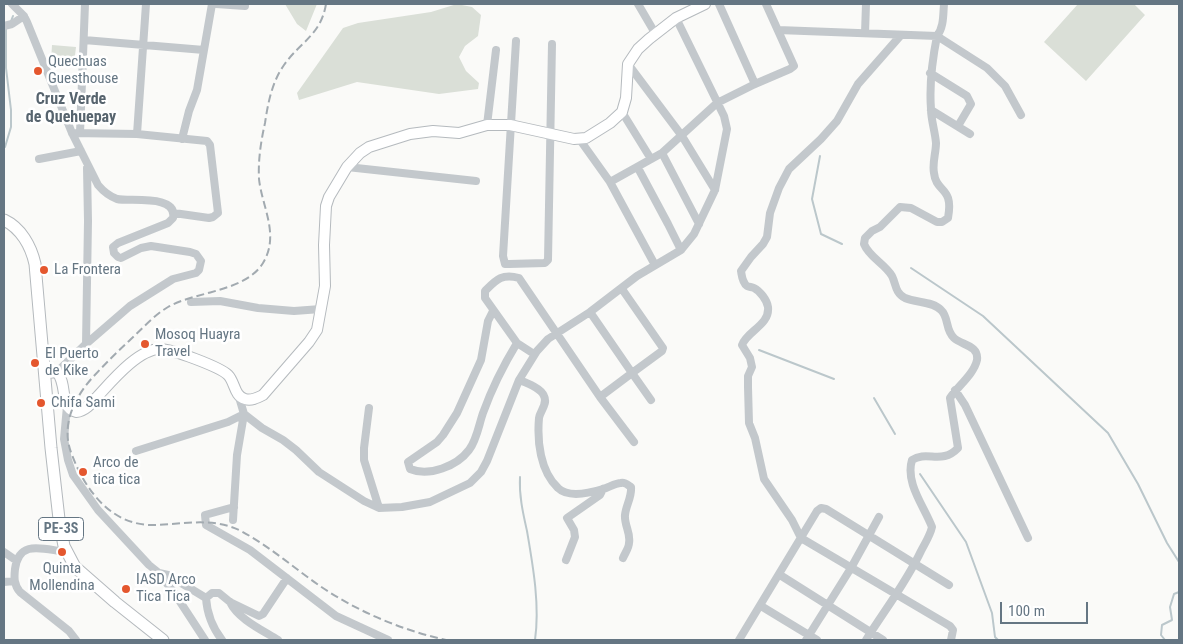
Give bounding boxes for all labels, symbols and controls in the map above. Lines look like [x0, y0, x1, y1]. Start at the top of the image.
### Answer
place label: Quechuas Guesthouse [48, 53, 118, 88]
marker: Quechuas Guesthouse [32, 65, 44, 77]
district label: Cruz Verde de Quehuepay [26, 90, 116, 128]
place label: La Frontera [54, 261, 121, 279]
marker: La Frontera [38, 264, 50, 276]
place label: Mosoq Huayra Travel [155, 326, 241, 361]
marker: Mosoq Huayra Travel [139, 338, 151, 350]
place label: El Puerto de Kike [45, 345, 99, 380]
marker: El Puerto de Kike [29, 357, 41, 369]
place label: Chifa Sami [51, 394, 115, 412]
marker: Chifa Sami [35, 397, 47, 409]
place label: Arco de tica tica [93, 454, 140, 489]
marker: Arco de tica tica [77, 466, 89, 478]
road number: PE-3S [38, 518, 84, 540]
marker: Quinta Mollendina [56, 546, 68, 558]
place label: Quinta Mollendina [29, 560, 95, 595]
place label: IASD Arco Tica Tica [136, 571, 196, 606]
marker: IASD Arco Tica Tica [120, 583, 132, 595]
scale bar [1003, 592, 1090, 624]
text: 100 m [1008, 602, 1045, 620]

